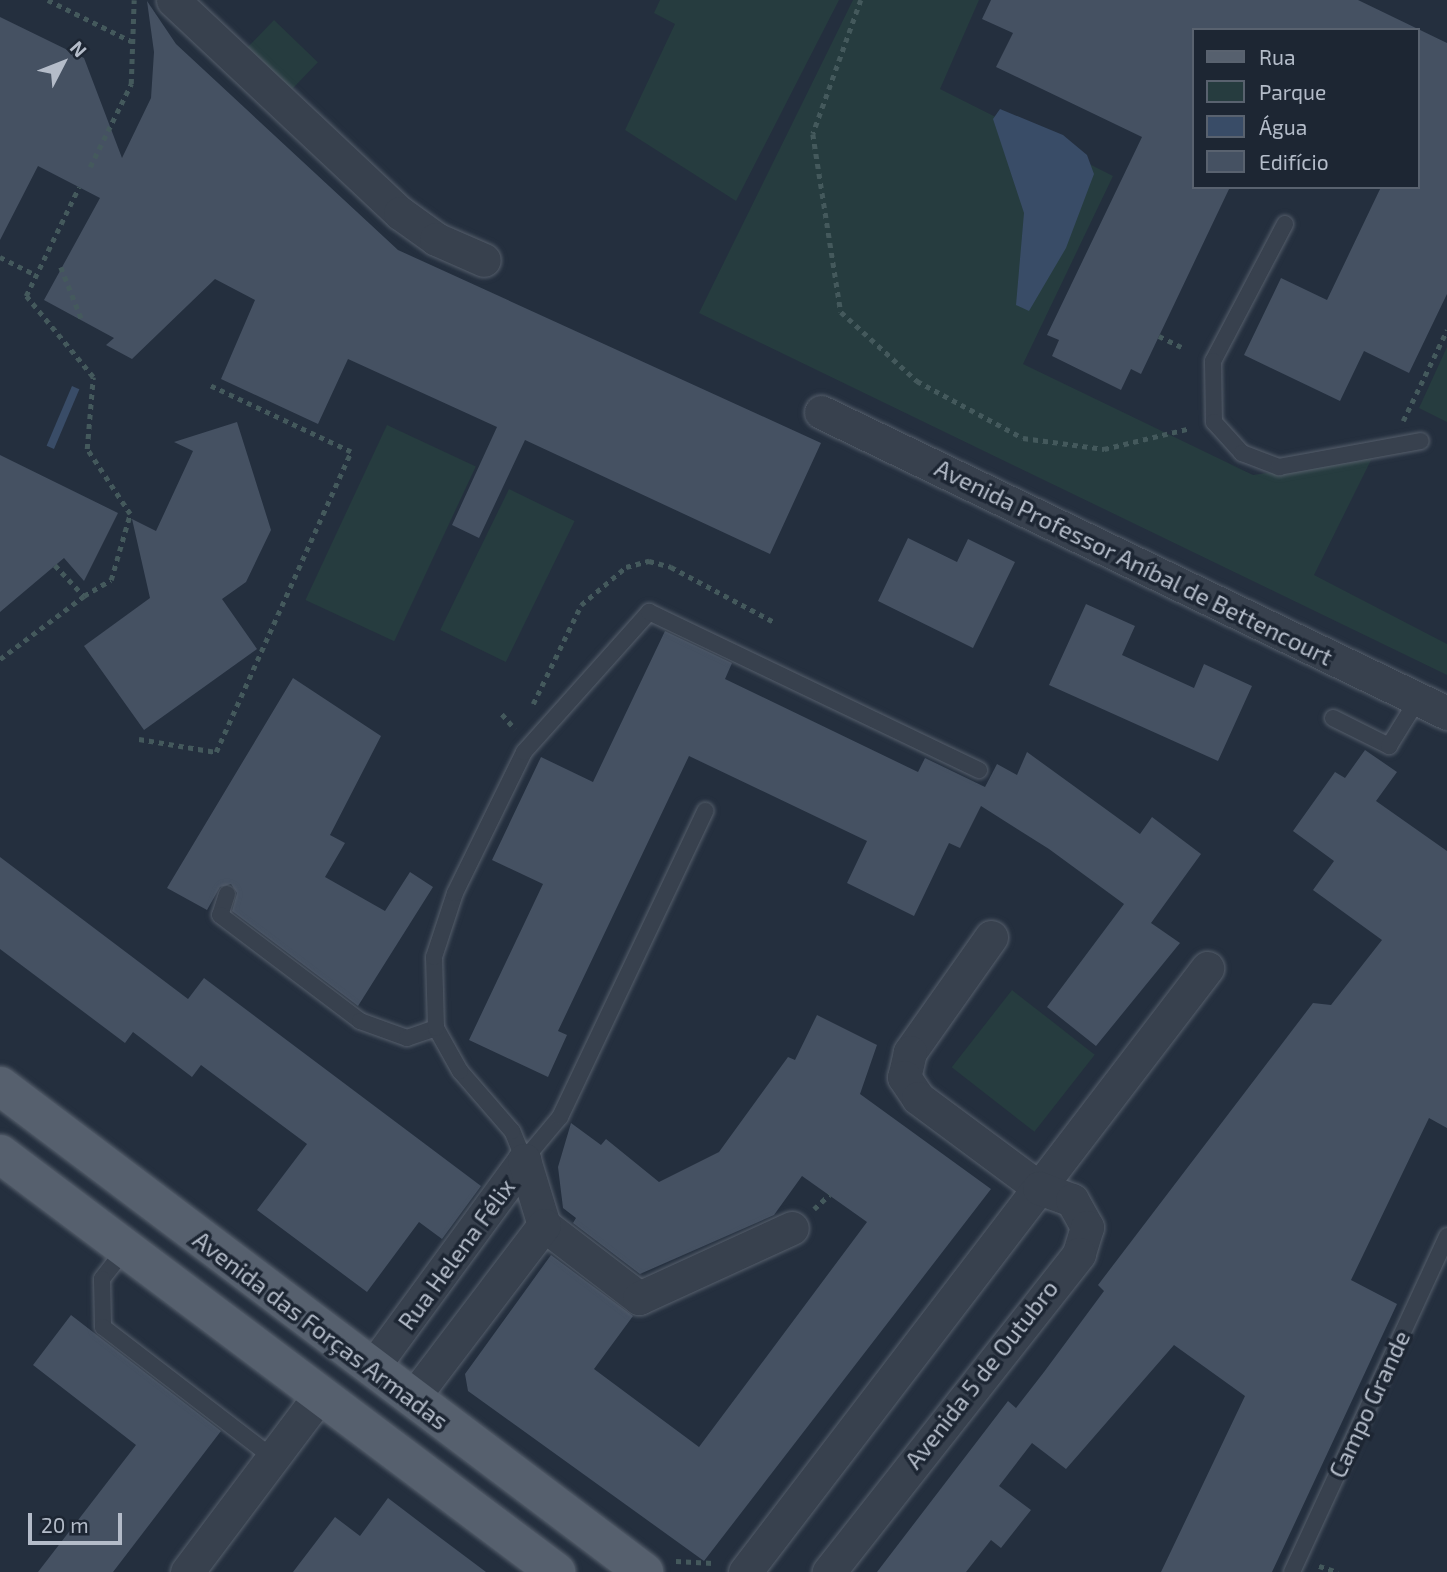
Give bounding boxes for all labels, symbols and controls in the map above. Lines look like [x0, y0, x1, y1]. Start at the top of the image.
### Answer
north arrow [28, 28, 98, 98]
legend [1192, 28, 1419, 189]
text: N [66, 36, 92, 61]
text: Rua [1259, 44, 1295, 69]
text: Parque [1259, 79, 1326, 104]
text: Água [1259, 114, 1307, 139]
text: Edifício [1259, 149, 1329, 174]
street label: Avenida Professor Aníbal de Bettencourt [930, 452, 1338, 672]
street label: Rua Helena Félix [392, 1173, 520, 1335]
street label: Avenida das Forças Armadas [188, 1225, 454, 1435]
street label: Avenida 5 de Outubro [898, 1274, 1064, 1474]
street label: Campo Grande [1322, 1326, 1416, 1482]
scale bar [32, 1498, 126, 1542]
text: 20 m [41, 1512, 89, 1537]

